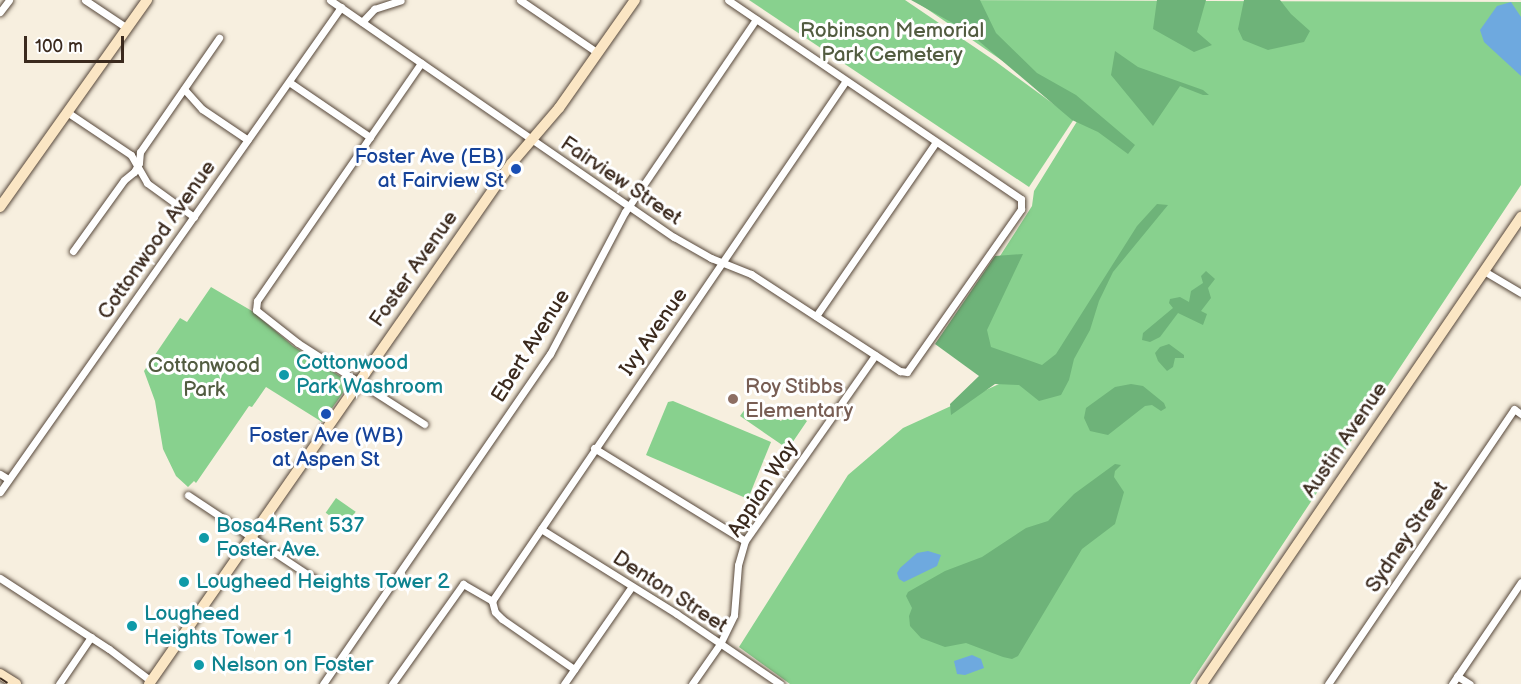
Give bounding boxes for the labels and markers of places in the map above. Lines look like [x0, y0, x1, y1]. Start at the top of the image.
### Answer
place label: Foster Ave (EB) at Fairview St [354, 144, 504, 194]
marker: Foster Ave (EB) at Fairview St [509, 162, 523, 176]
place label: Cottonwood Park Washroom [296, 350, 444, 400]
marker: Cottonwood Park Washroom [277, 368, 291, 382]
place label: Roy Stibbs Elementary [745, 374, 853, 424]
marker: Roy Stibbs Elementary [726, 392, 740, 406]
marker: Foster Ave (WB) at Aspen St [319, 407, 333, 421]
place label: Foster Ave (WB) at Aspen St [249, 423, 403, 473]
place label: Bosa4Rent 537 Foster Ave. [216, 513, 364, 563]
marker: Bosa4Rent 537 Foster Ave. [197, 531, 211, 545]
place label: Lougheed Heights Tower 2 [196, 569, 450, 595]
marker: Lougheed Heights Tower 2 [177, 575, 191, 589]
place label: Lougheed Heights Tower 1 [144, 601, 293, 651]
marker: Lougheed Heights Tower 1 [125, 619, 139, 633]
place label: Nelson on Foster [211, 652, 373, 678]
marker: Nelson on Foster [192, 658, 206, 672]

